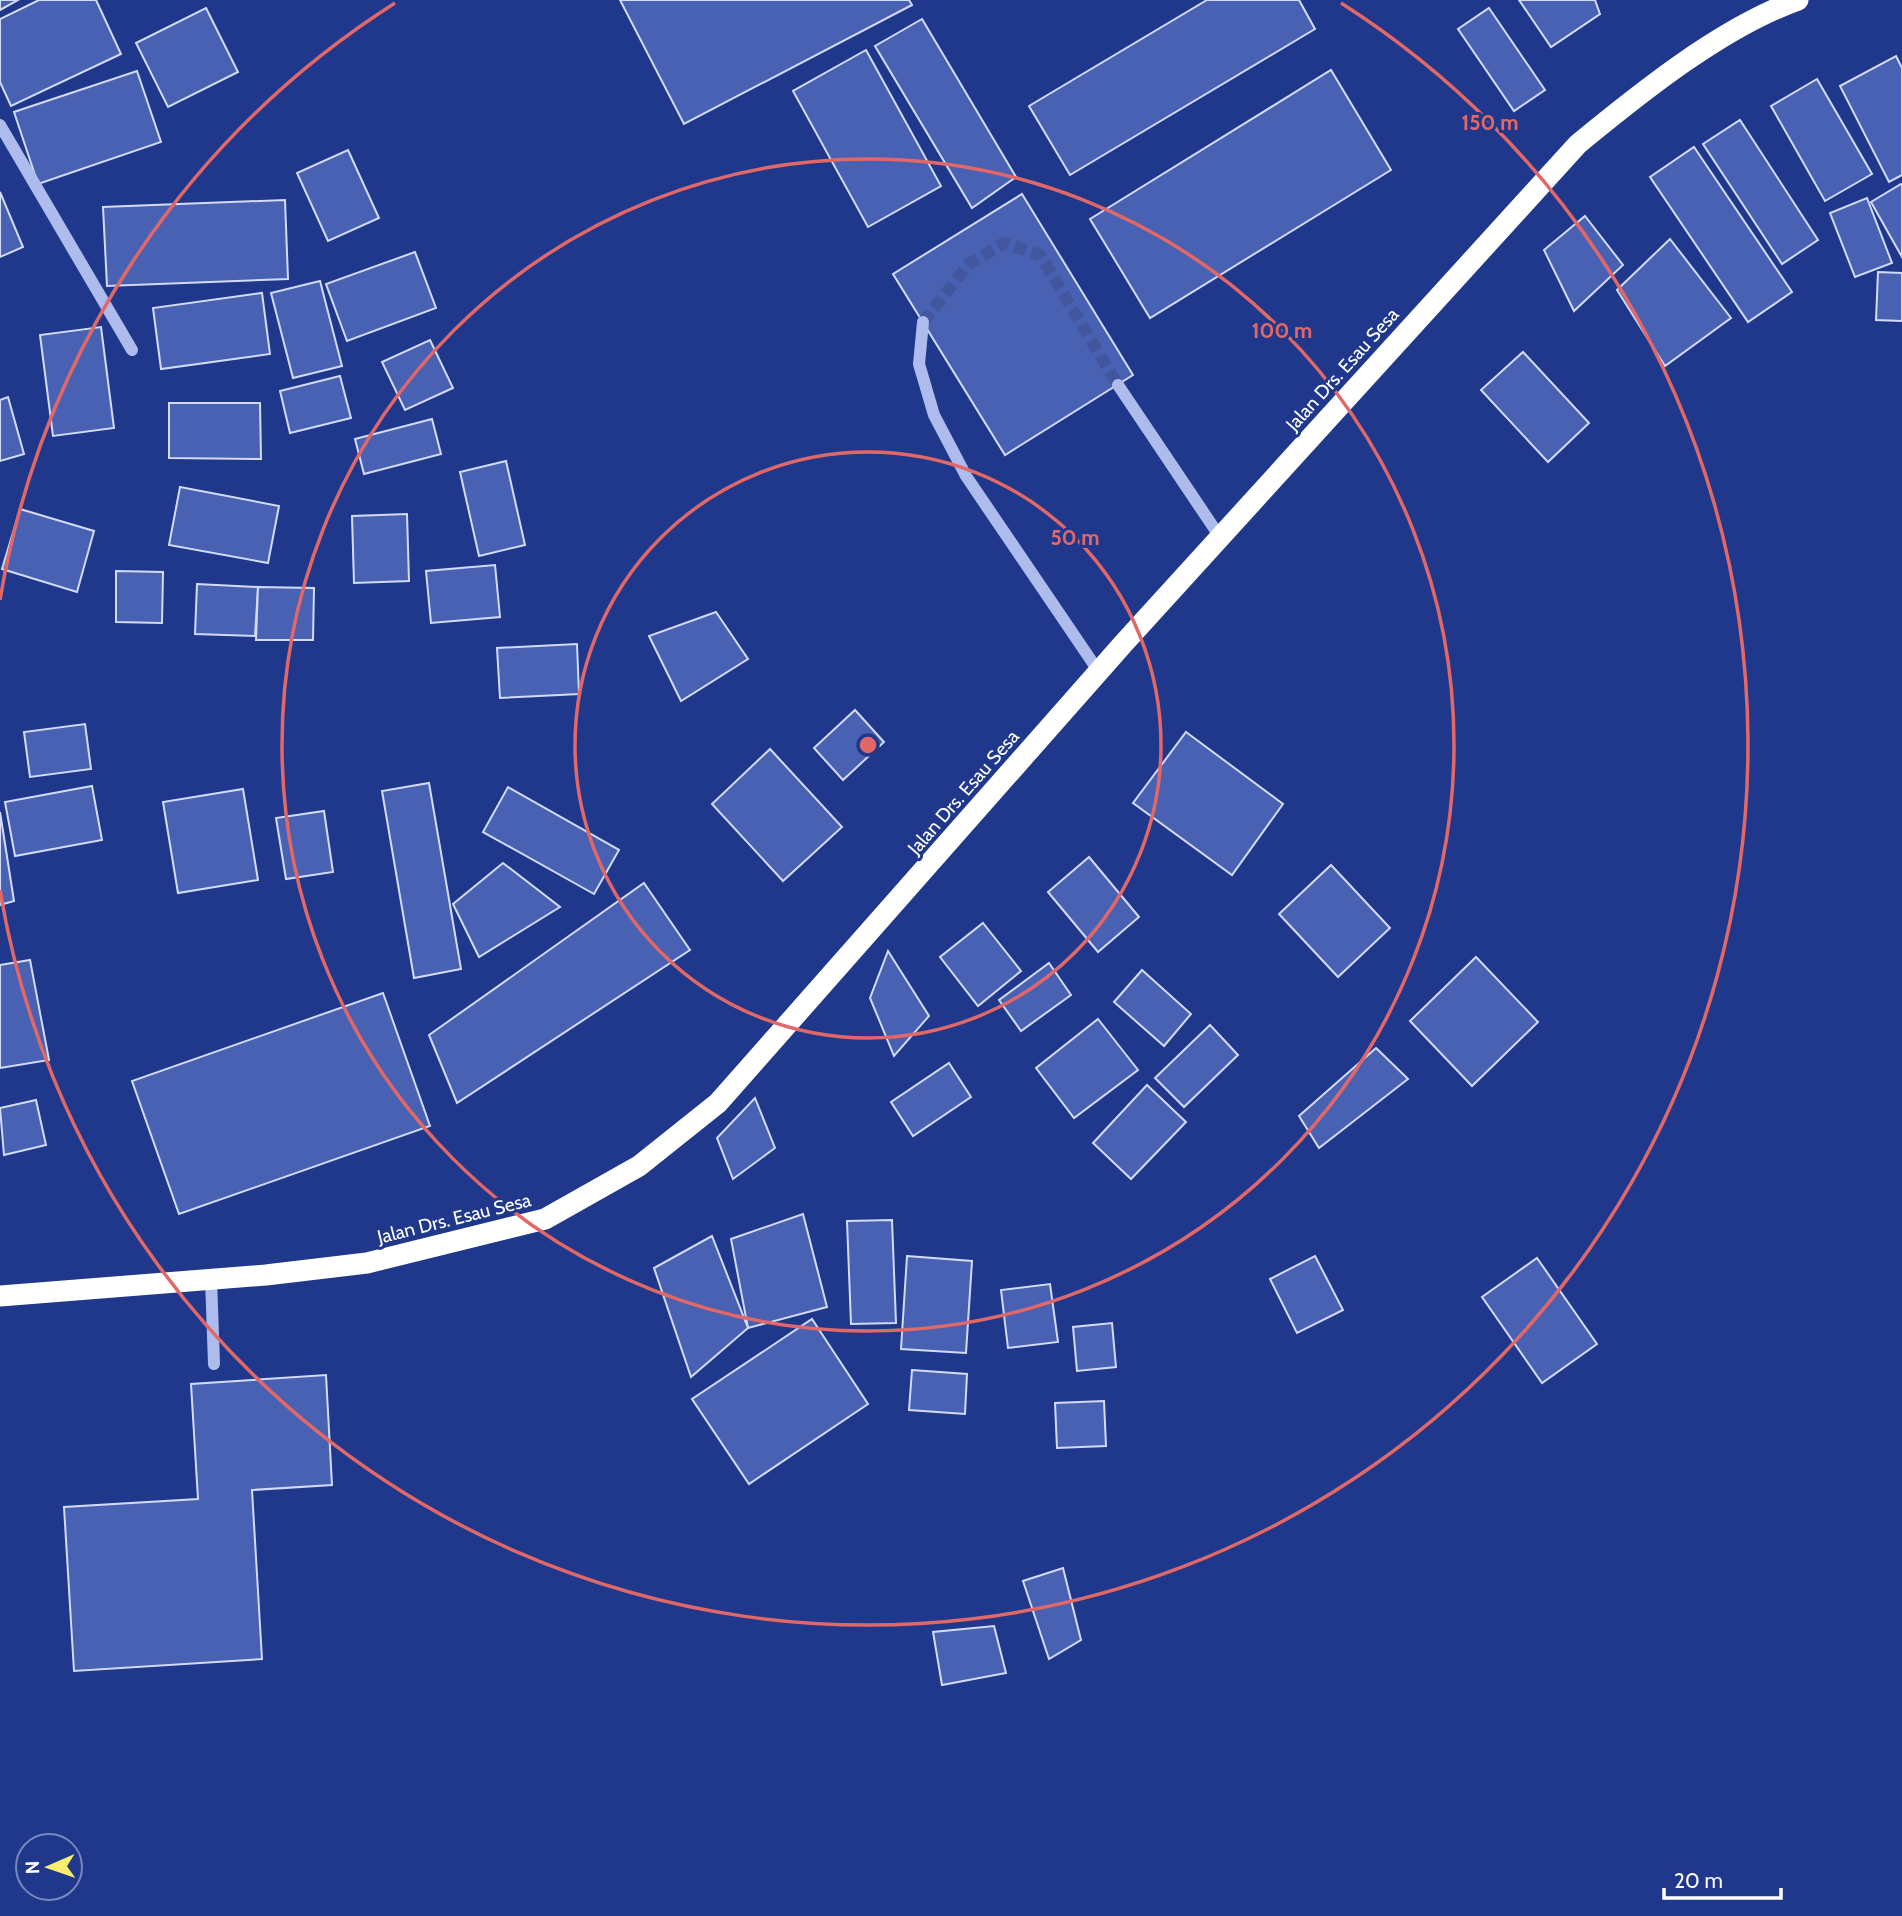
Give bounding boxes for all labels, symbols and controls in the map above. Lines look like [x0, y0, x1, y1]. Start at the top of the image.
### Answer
text: 150 m [1462, 110, 1518, 135]
street label: Jalan Drs. Esau Sesa [1280, 303, 1404, 436]
text: 100 m [1252, 318, 1312, 343]
text: 50 m [1050, 525, 1100, 550]
street label: Jalan Drs. Esau Sesa [902, 725, 1024, 860]
centre of rings [856, 733, 880, 757]
street label: Jalan Drs. Esau Sesa [374, 1188, 533, 1249]
north arrow [14, 1832, 84, 1902]
scale bar [1664, 1856, 1781, 1900]
text: N [21, 1860, 44, 1875]
text: 20 m [1674, 1868, 1723, 1893]

